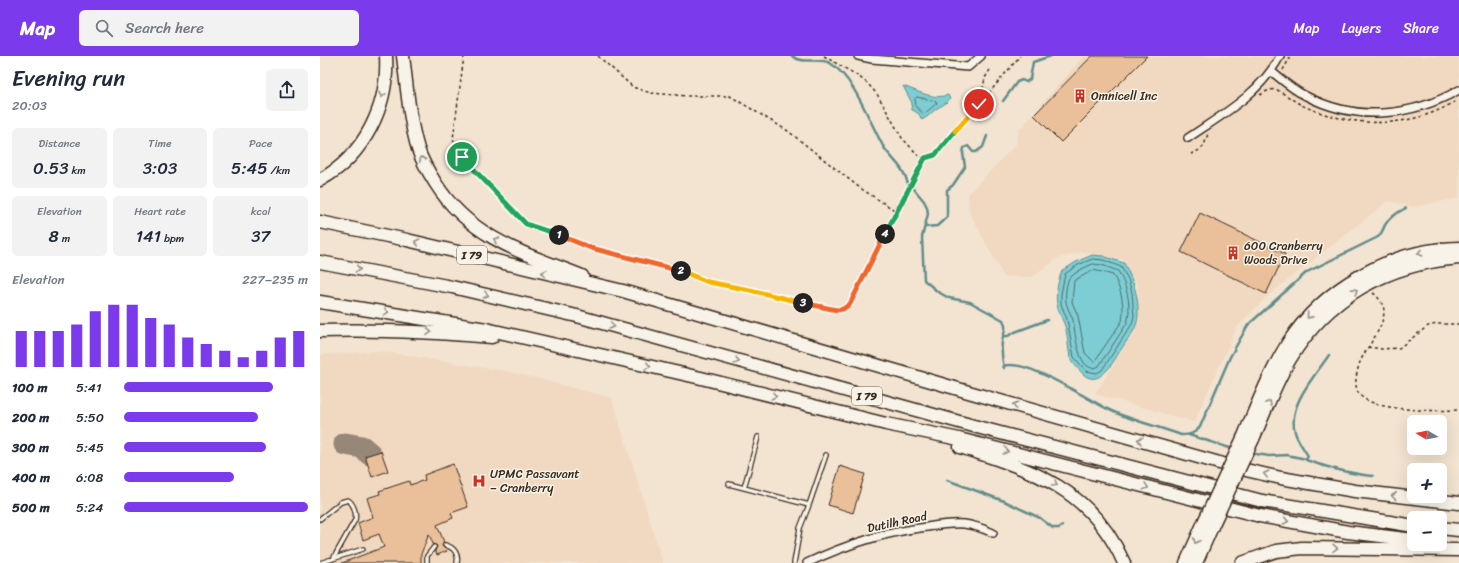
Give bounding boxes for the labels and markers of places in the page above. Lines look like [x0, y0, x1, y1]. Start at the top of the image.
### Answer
place label: Omnicell Inc [1091, 85, 1157, 107]
pin [962, 87, 996, 121]
building icon: Omnicell Inc [1072, 88, 1088, 104]
pin [445, 140, 479, 174]
pin: 4 [875, 224, 895, 244]
pin: 1 [549, 225, 569, 245]
place label: 600 Cranberry Woods Drive [1244, 235, 1323, 271]
building icon: 600 Cranberry Woods Drive [1225, 245, 1241, 261]
pin: 2 [671, 261, 691, 281]
pin: 3 [793, 293, 813, 313]
place label: UPMC Passavant – Cranberry [490, 463, 579, 499]
hospital icon: UPMC Passavant – Cranberry [471, 473, 487, 489]

